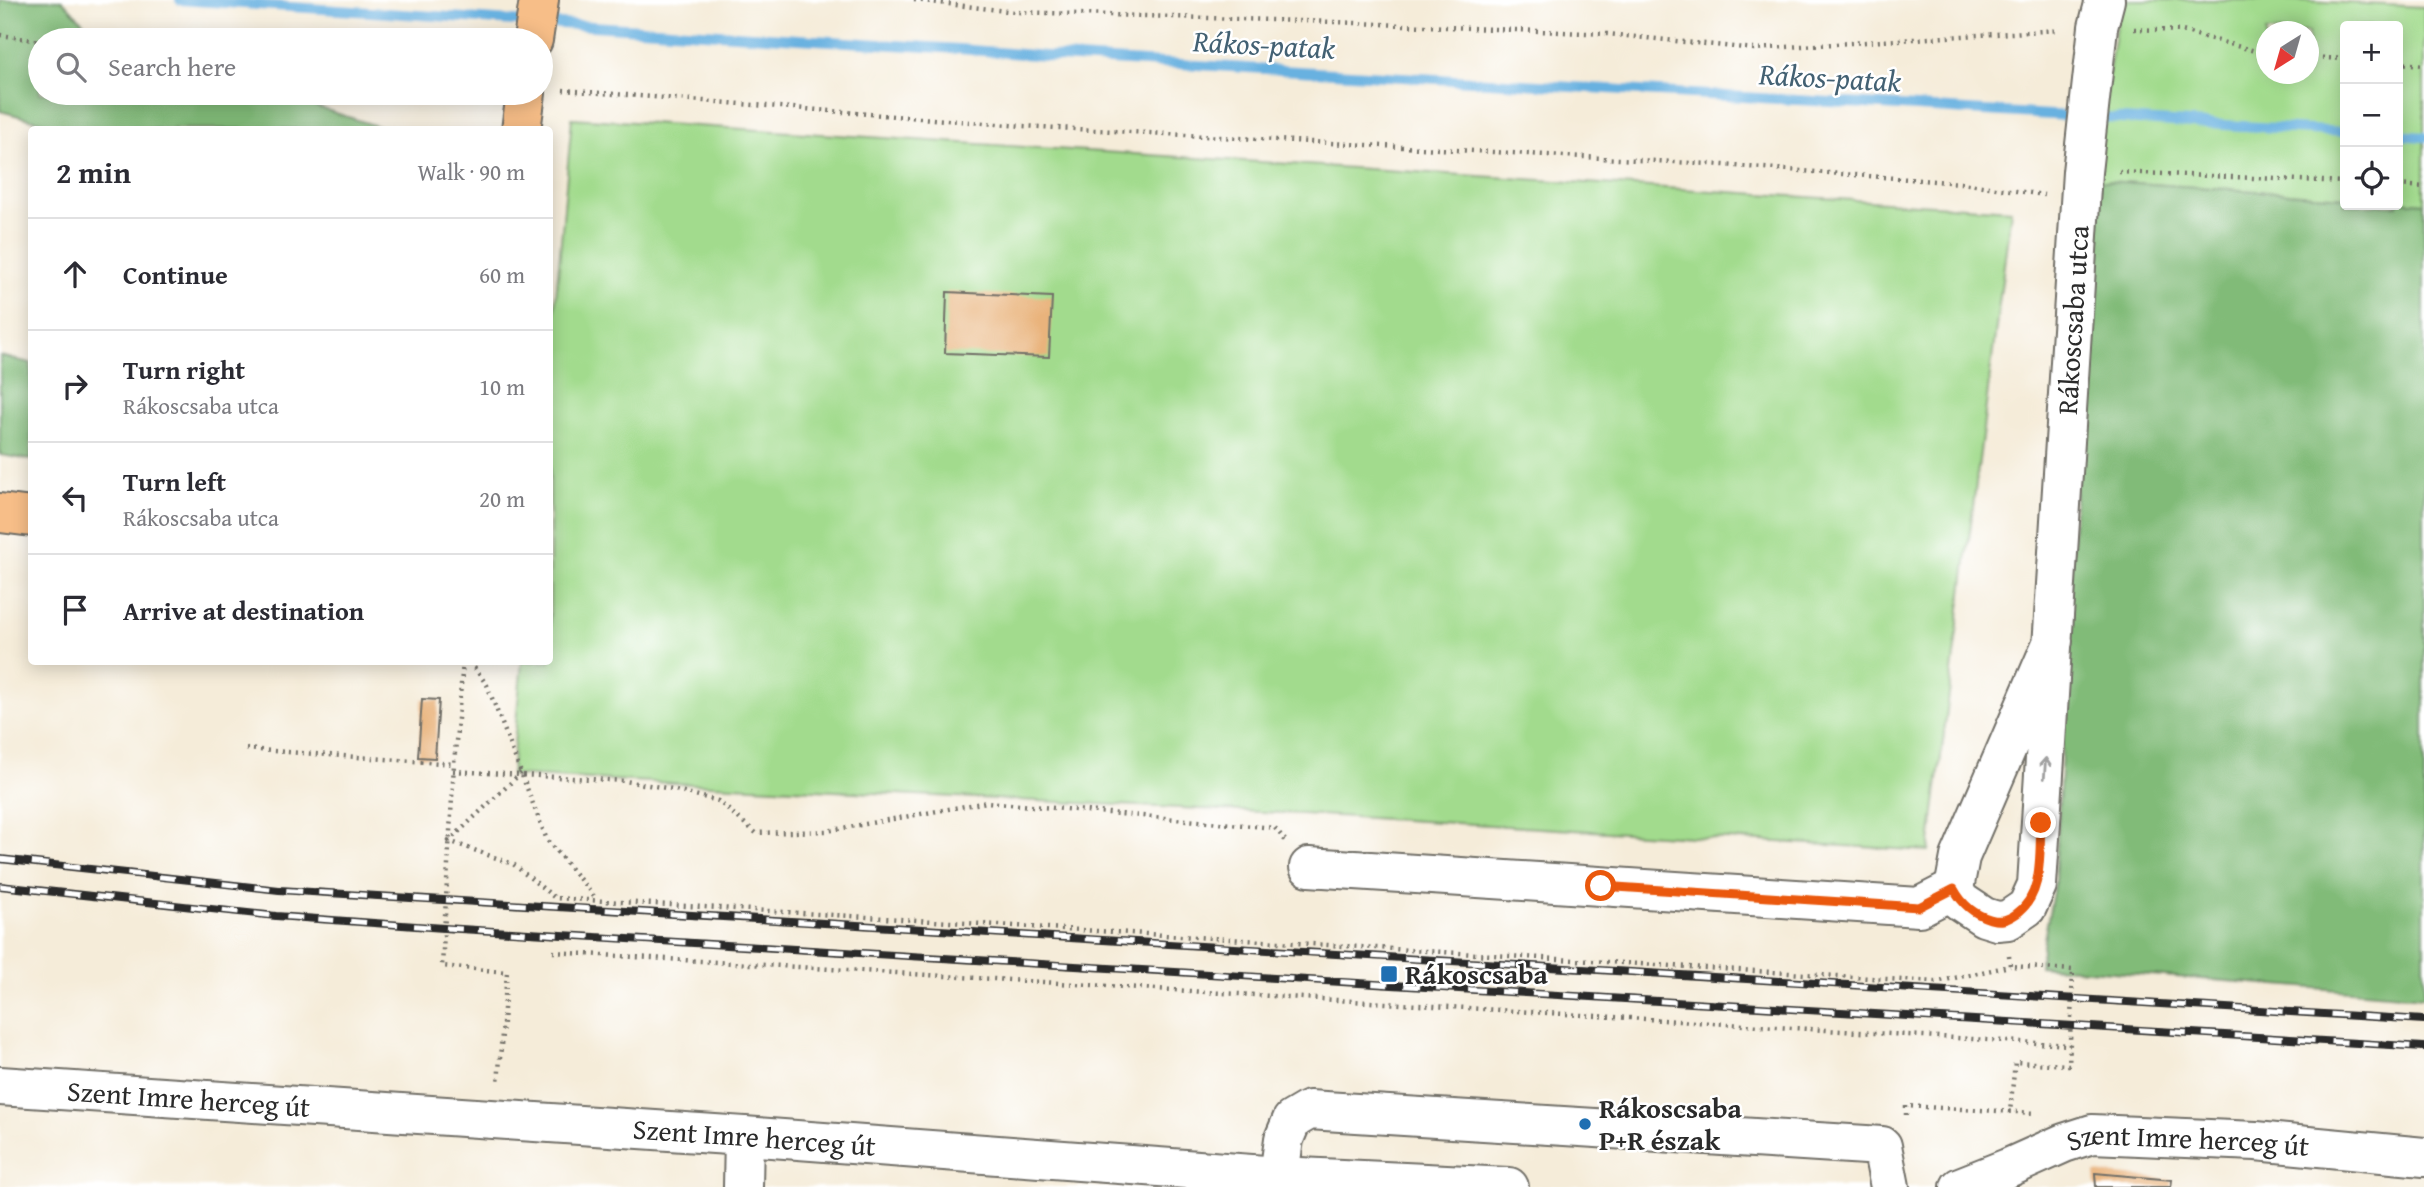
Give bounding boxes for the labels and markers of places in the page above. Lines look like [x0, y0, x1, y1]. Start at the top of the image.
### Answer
place label: Rákoscsaba [1405, 953, 1549, 994]
marker: Rákoscsaba [1379, 964, 1399, 984]
place label: Rákoscsaba P+R észak [1599, 1087, 1743, 1160]
marker: Rákoscsaba P+R észak [1577, 1116, 1593, 1132]

